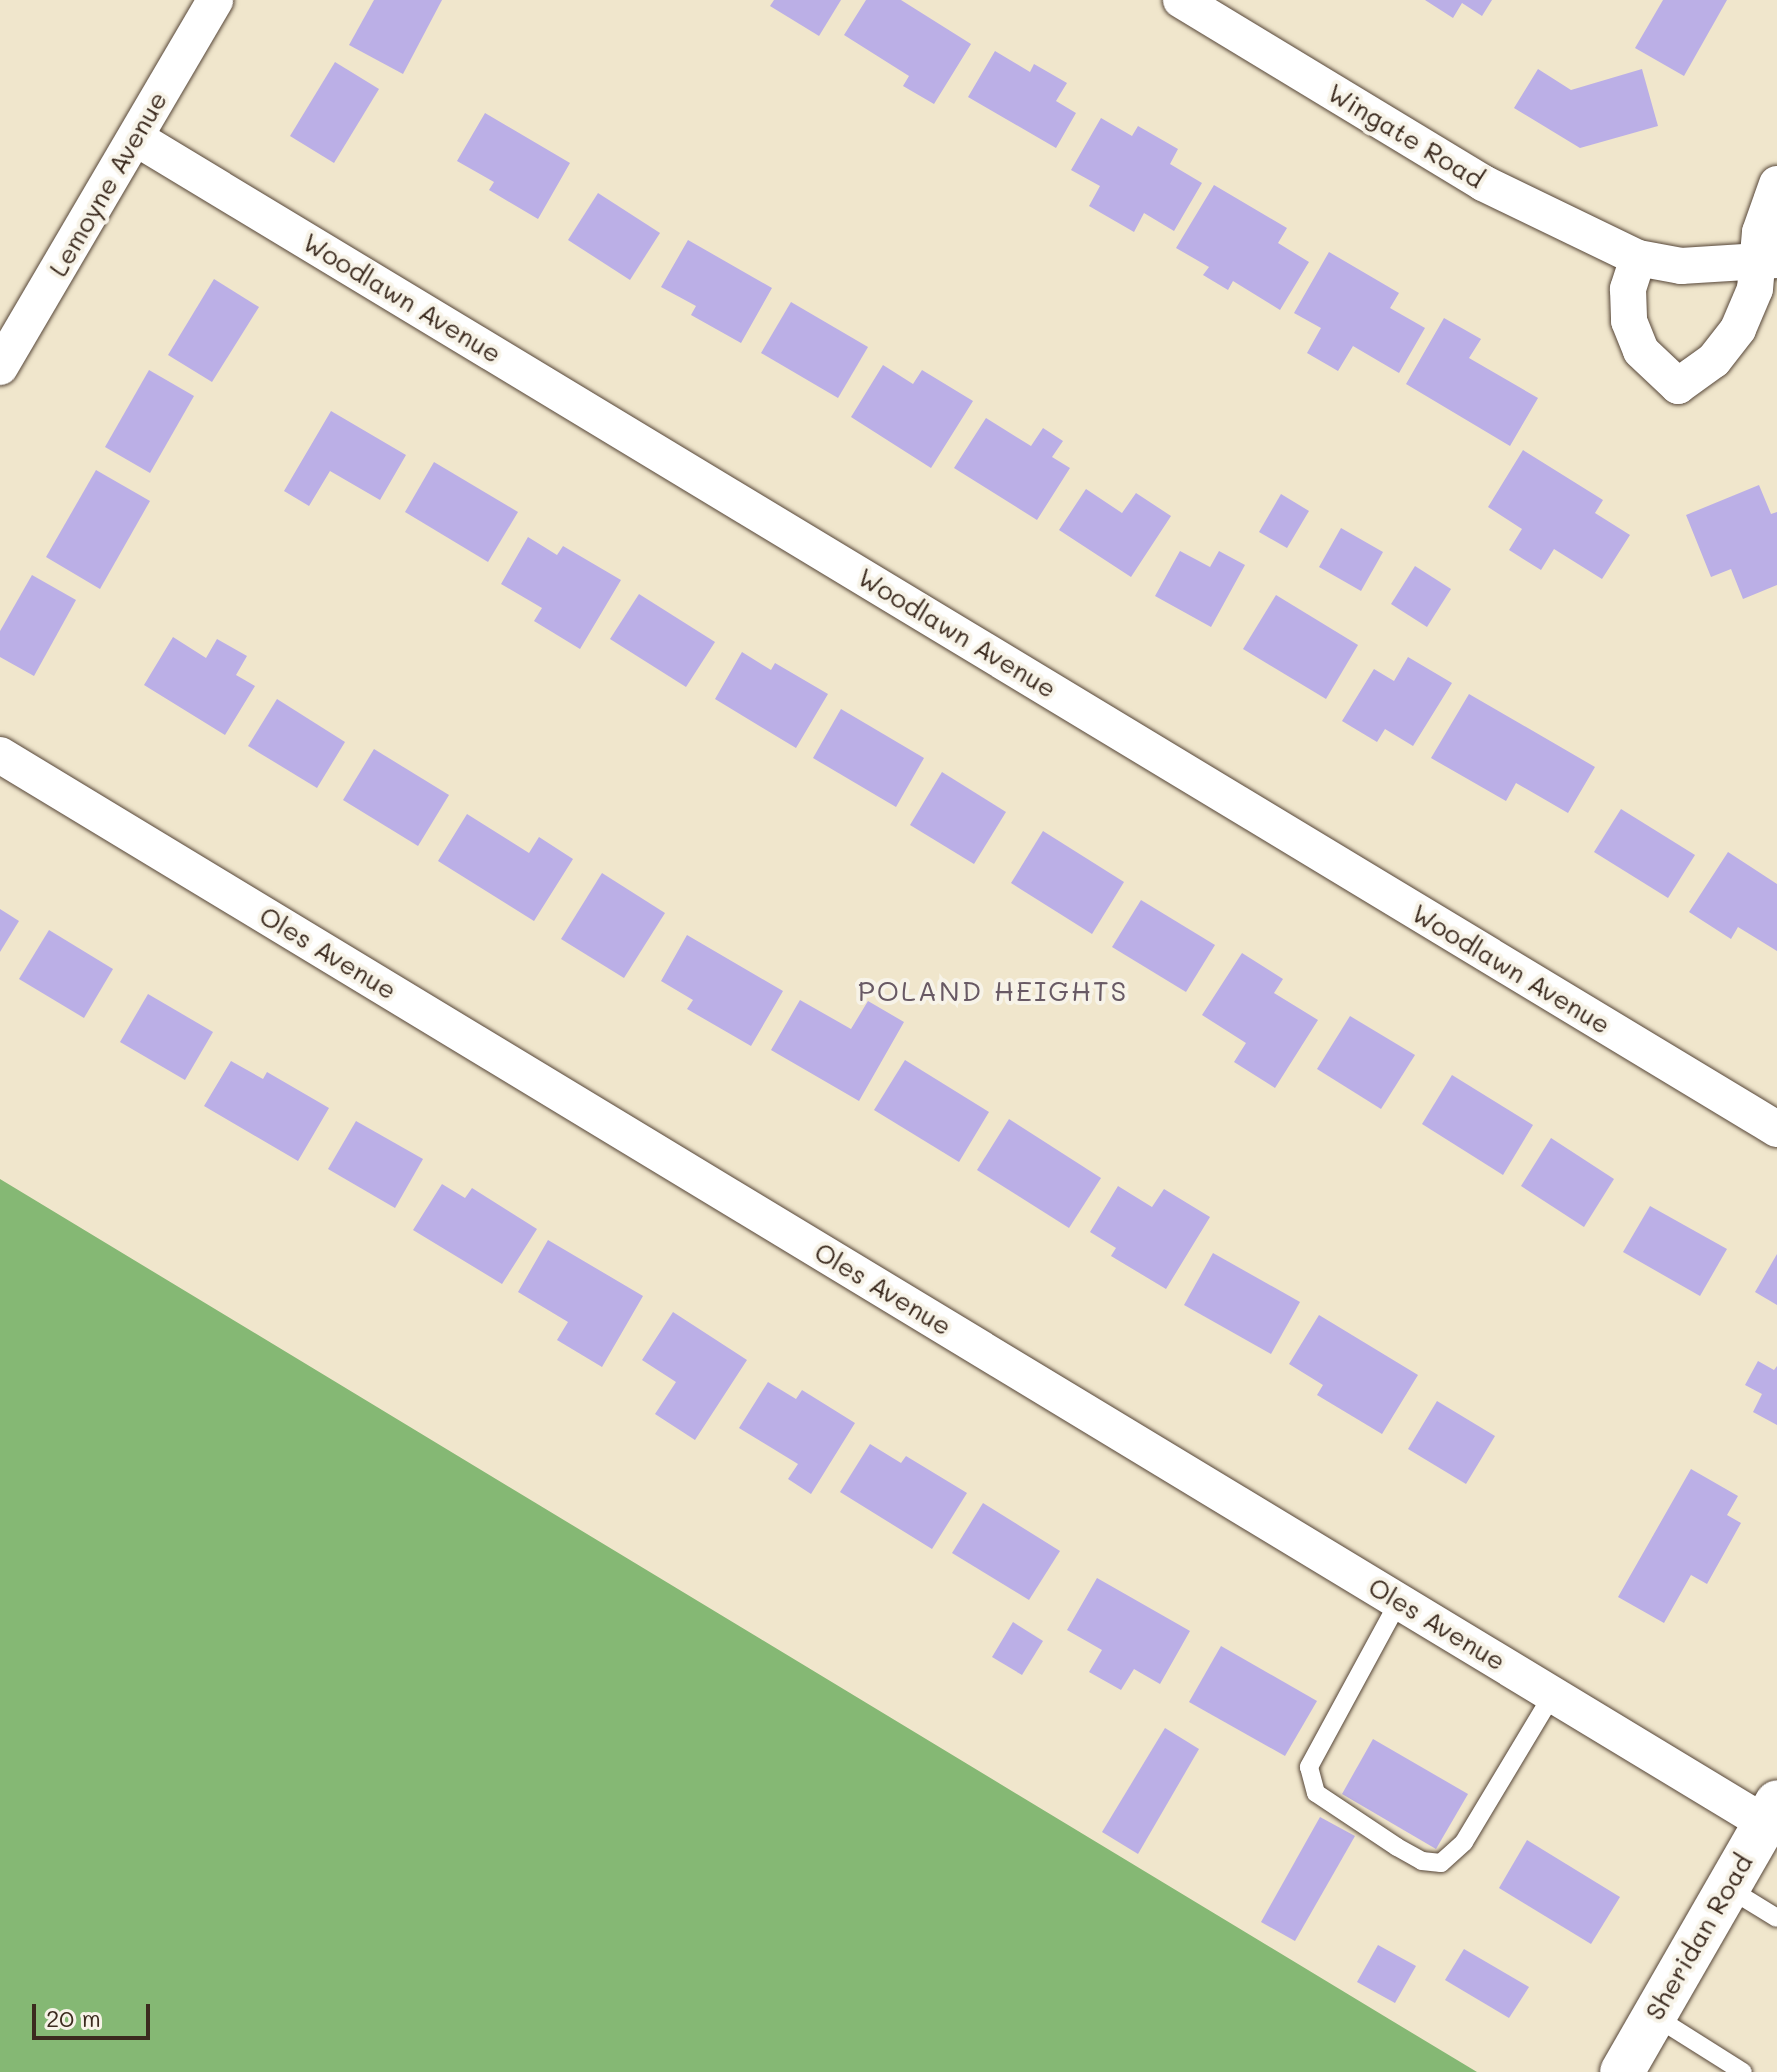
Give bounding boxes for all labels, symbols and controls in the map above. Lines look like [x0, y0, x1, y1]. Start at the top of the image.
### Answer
street label: Wingate Road [1322, 77, 1490, 195]
street label: Lemoyne Avenue [42, 86, 174, 282]
street label: Woodlawn Avenue [297, 226, 507, 370]
street label: Woodlawn Avenue [852, 561, 1062, 705]
street label: Woodlawn Avenue [1406, 897, 1616, 1041]
street label: Oles Avenue [254, 900, 402, 1006]
district label: POLAND HEIGHTS [858, 973, 1128, 1007]
street label: Oles Avenue [809, 1236, 957, 1342]
street label: Oles Avenue [1363, 1571, 1511, 1677]
street label: Sheridan Road [1639, 1848, 1759, 2026]
scale bar [36, 1988, 154, 2038]
text: 20 m [46, 2002, 101, 2033]

